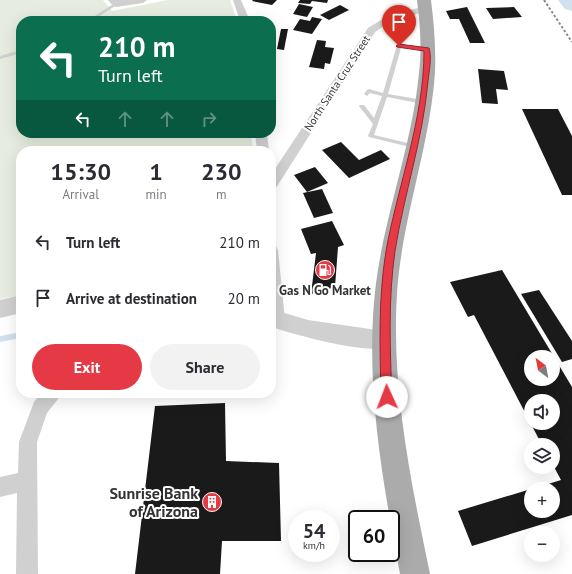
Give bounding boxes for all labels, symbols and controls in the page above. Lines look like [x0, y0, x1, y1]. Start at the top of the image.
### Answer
pin [382, 5, 416, 46]
icon: arrive [388, 11, 410, 33]
text: 210 m [98, 28, 175, 65]
icon: left [32, 32, 84, 84]
street label: North Santa Cruz Street [301, 32, 373, 133]
text: Turn left [98, 64, 163, 87]
icon: left [72, 108, 94, 130]
icon: ahead [114, 108, 136, 130]
icon: ahead [156, 108, 178, 130]
icon: right [198, 108, 220, 130]
text: 15:30 [50, 156, 111, 187]
text: 1 [149, 156, 163, 187]
text: 230 [201, 156, 242, 187]
text: Arrival [63, 186, 99, 203]
text: min [145, 186, 167, 203]
text: m [216, 186, 227, 203]
icon: left [32, 231, 54, 253]
text: Turn left [66, 233, 120, 252]
text: 210 m [219, 233, 260, 252]
fuel station icon: Gas N Go Market [314, 259, 336, 281]
place label: Gas N Go Market [279, 282, 371, 299]
icon: arrive [32, 287, 54, 309]
text: Arrive at destination [66, 289, 197, 308]
text: 20 m [227, 289, 260, 308]
button: Exit [32, 344, 142, 390]
button: Share [150, 344, 260, 390]
north arrow [524, 350, 560, 386]
map controls [524, 350, 560, 562]
position arrow [366, 376, 408, 418]
button: sound [524, 394, 560, 430]
button: layers [524, 438, 560, 474]
button: + [524, 482, 560, 518]
place label: Sunrise Bank of Arizona [109, 483, 198, 521]
building icon: Sunrise Bank of Arizona [201, 491, 223, 513]
speed limit sign: 60 [348, 510, 400, 562]
text: 54 [303, 518, 325, 544]
button: − [524, 526, 560, 562]
text: km/h [303, 539, 325, 552]

